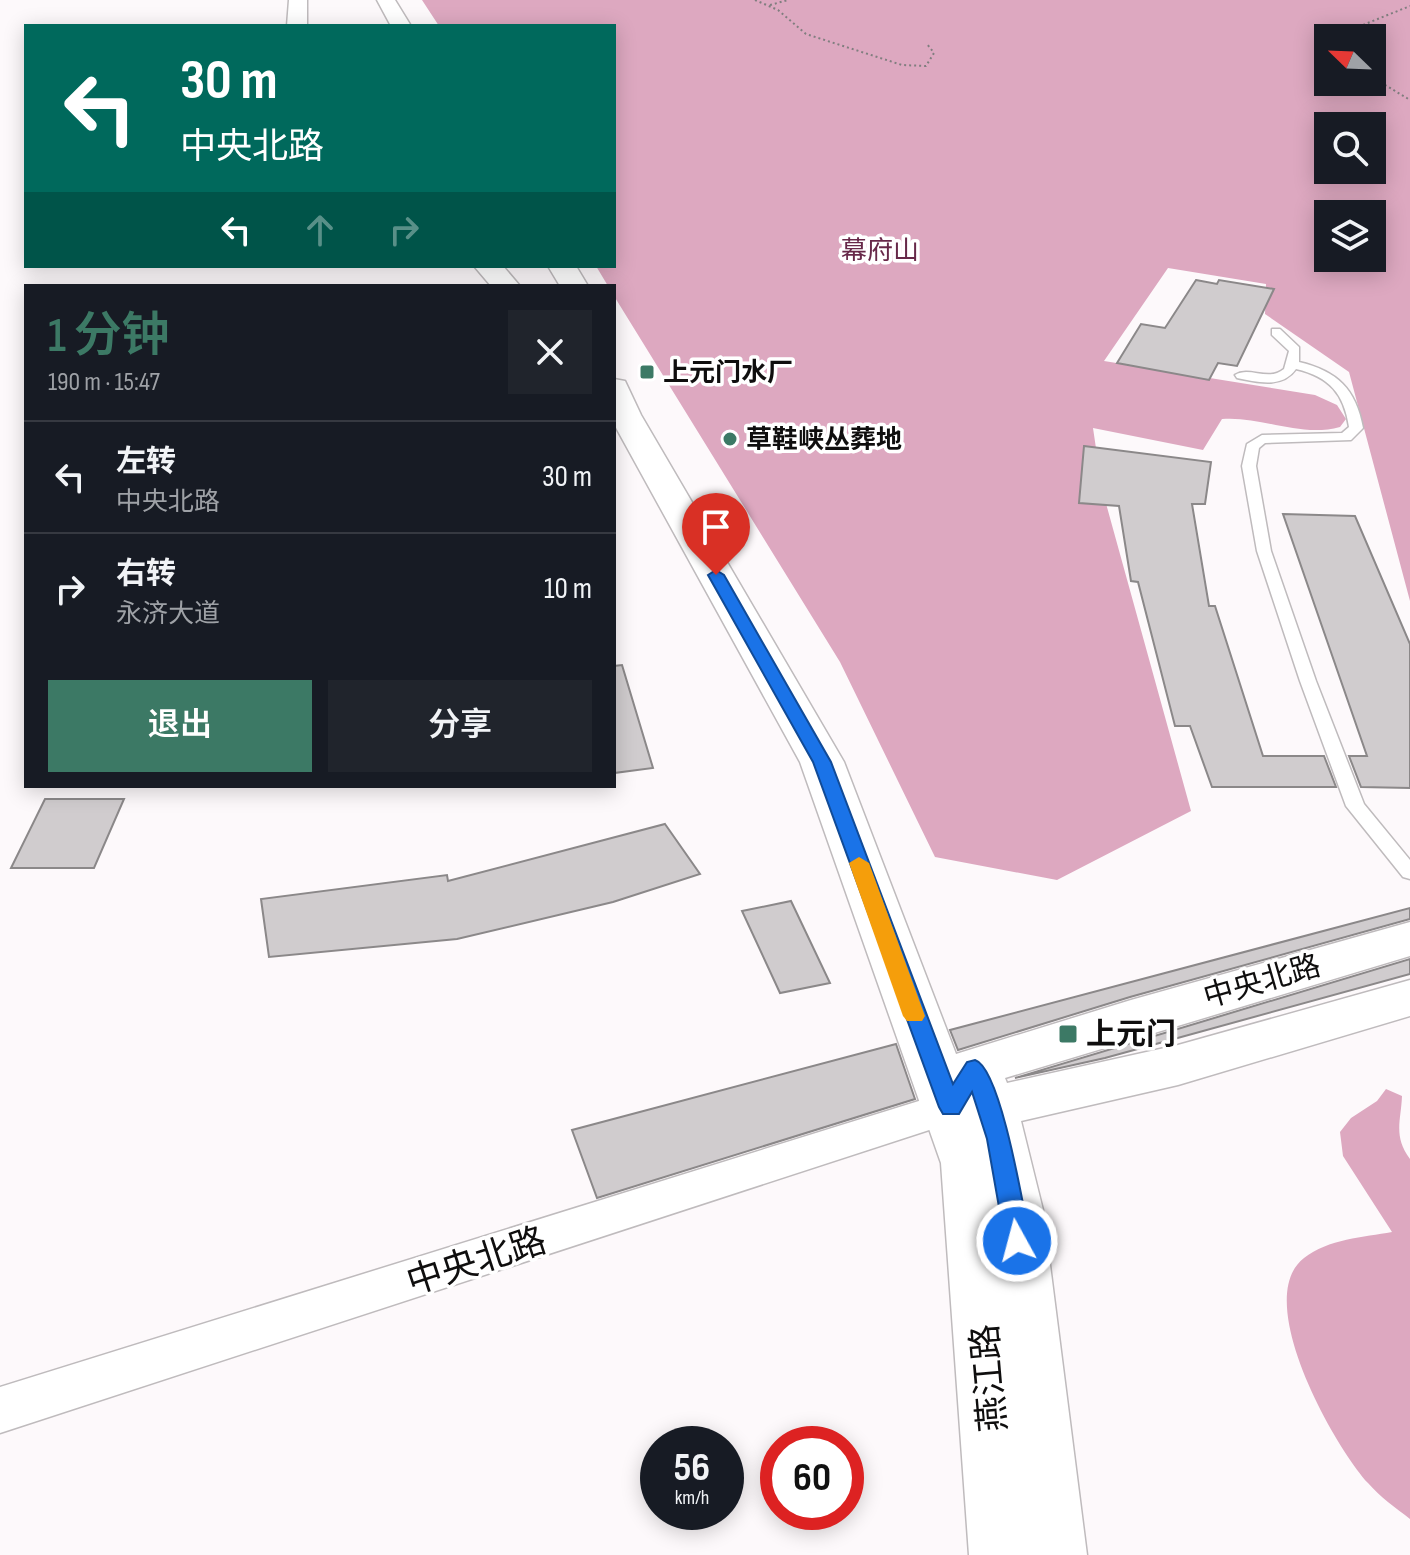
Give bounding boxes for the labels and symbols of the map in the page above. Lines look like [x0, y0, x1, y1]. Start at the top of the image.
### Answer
north arrow [1314, 24, 1386, 96]
park label: 幕府山 [841, 236, 919, 267]
place label: 上元门水厂 [663, 358, 793, 389]
marker: 上元门水厂 [638, 363, 656, 381]
place label: 草鞋峡丛葬地 [746, 425, 902, 456]
marker: 草鞋峡丛葬地 [721, 430, 739, 448]
pin [682, 493, 750, 575]
street label: 中央北路 [1200, 948, 1325, 1016]
place label: 上元门 [1086, 1017, 1176, 1053]
marker: 上元门 [1057, 1023, 1079, 1045]
position arrow [975, 1199, 1059, 1283]
street label: 中央北路 [402, 1220, 552, 1305]
street label: 燕江路 [964, 1322, 1017, 1433]
speed limit sign: 60 [760, 1426, 864, 1530]

